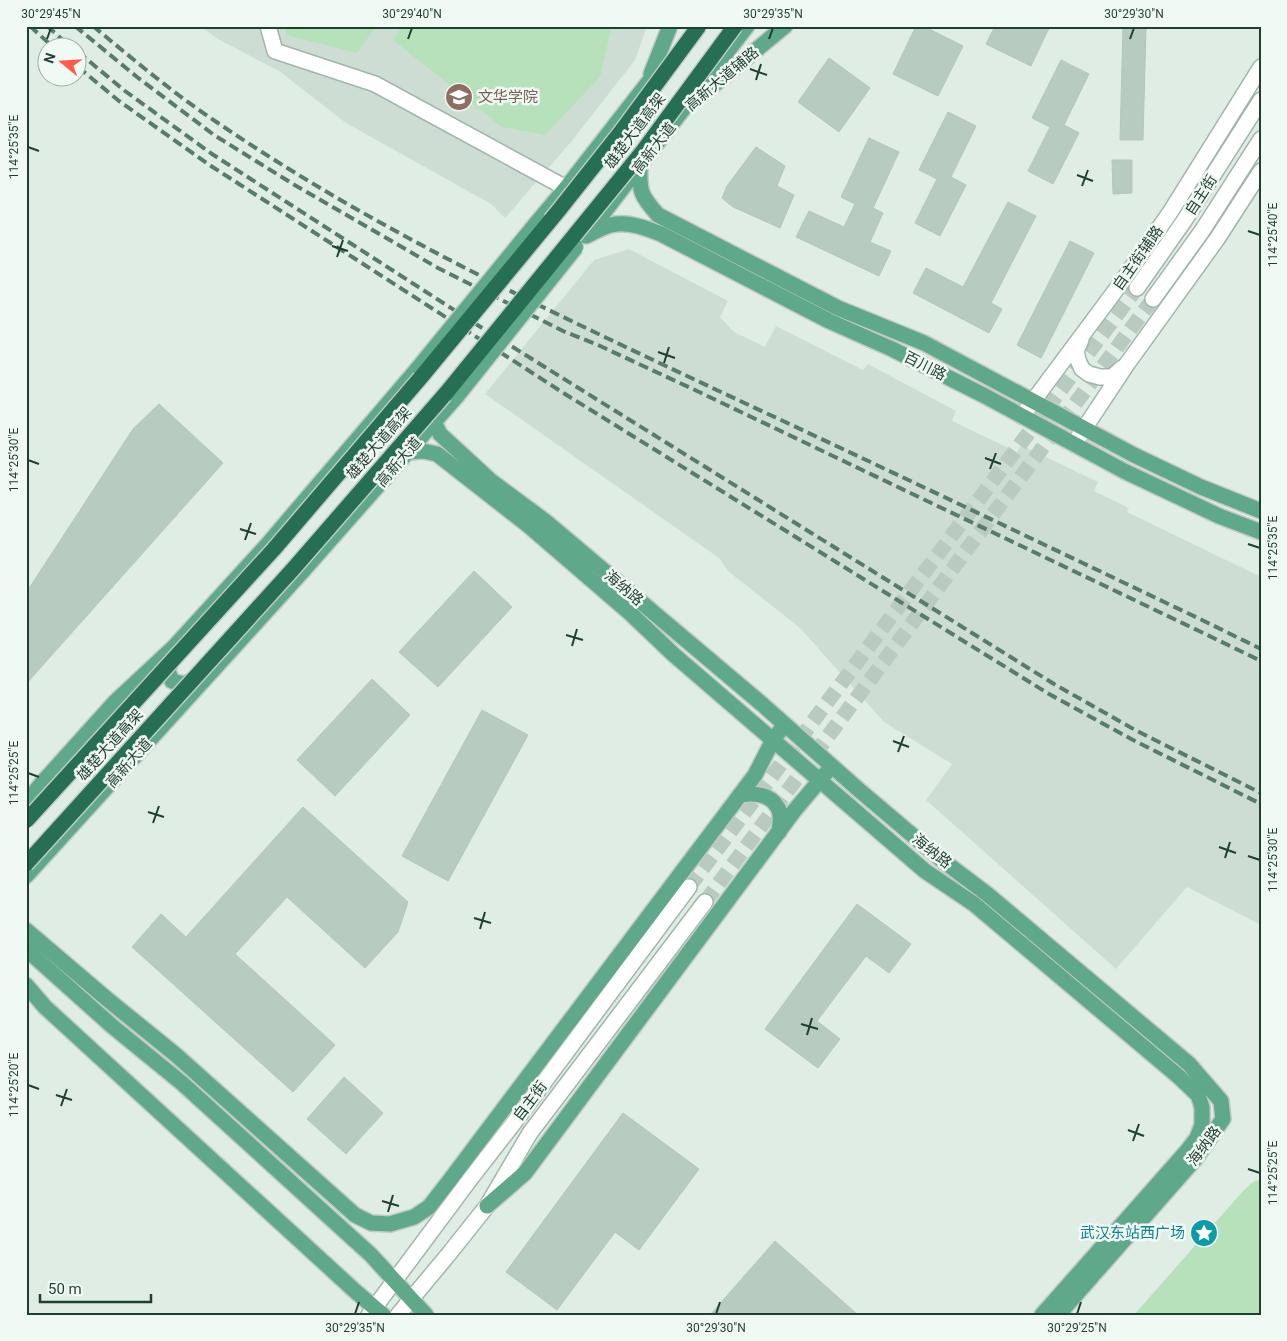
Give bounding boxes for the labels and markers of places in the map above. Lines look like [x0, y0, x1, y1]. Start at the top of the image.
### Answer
school or university icon: 文华学院 [444, 82, 474, 112]
place label: 文华学院 [478, 88, 538, 106]
place icon: 武汉东站西广场 [1189, 1218, 1219, 1248]
place label: 武汉东站西广场 [1080, 1224, 1185, 1242]

